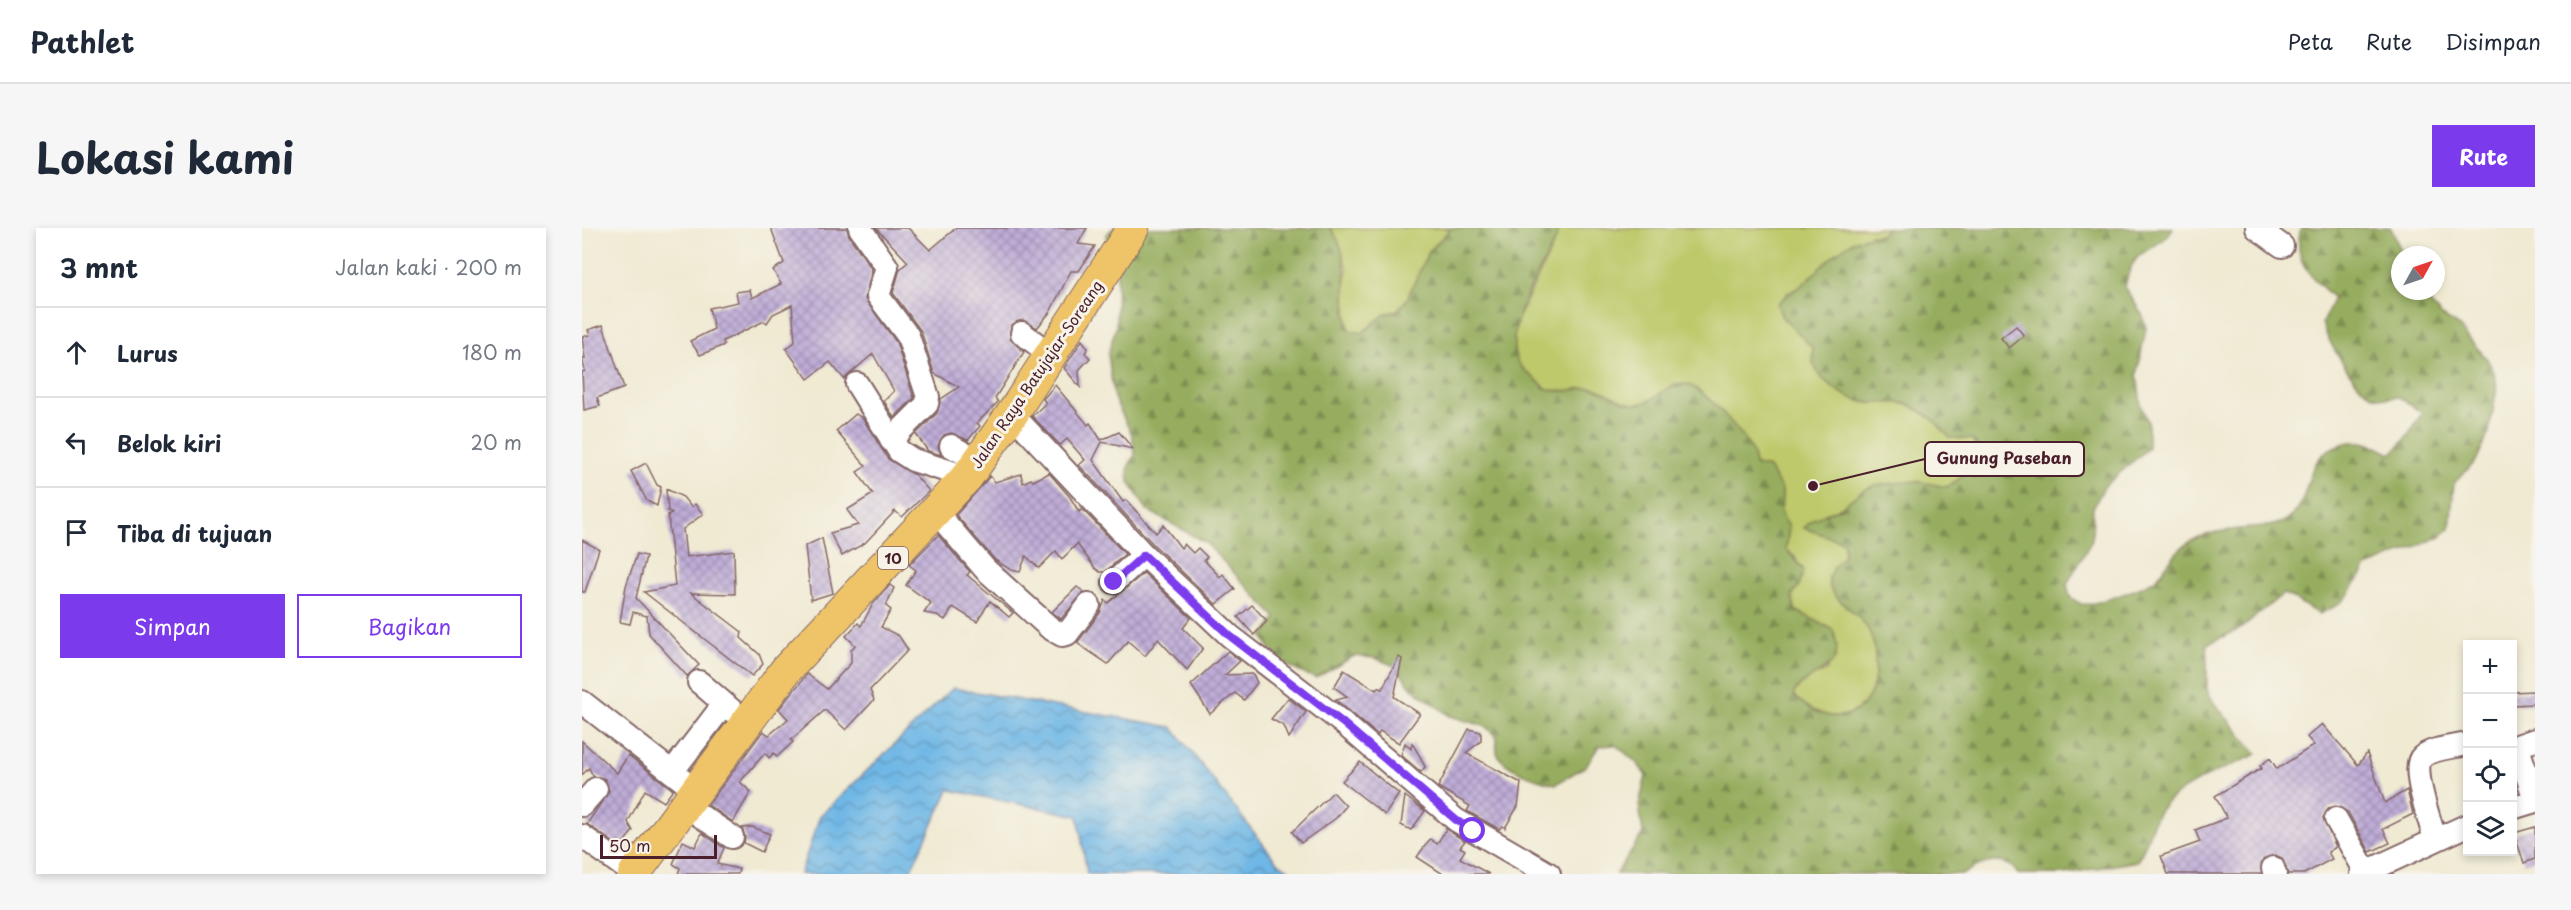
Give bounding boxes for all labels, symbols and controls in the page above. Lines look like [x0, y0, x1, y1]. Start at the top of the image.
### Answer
text: Pathlet [30, 20, 134, 63]
text: Peta [2288, 25, 2333, 57]
text: Rute [2366, 25, 2412, 57]
text: Disimpan [2445, 25, 2541, 57]
text: Lokasi kami [36, 125, 294, 188]
button: Rute [2432, 125, 2535, 187]
north arrow [2391, 246, 2445, 300]
text: 3 mnt [60, 248, 138, 287]
text: Jalan kaki · 200 m [335, 252, 522, 282]
street label: Jalan Raya Batujajar-Soreang [964, 275, 1108, 473]
icon: ahead [60, 336, 93, 369]
text: Lurus [117, 336, 178, 369]
text: 180 m [462, 337, 522, 367]
icon: left [60, 426, 93, 459]
text: Belok kiri [117, 426, 221, 459]
text: 20 m [470, 427, 522, 457]
callout: Gunung Paseban [1925, 442, 2084, 476]
text: Gunung Paseban [1936, 445, 2072, 469]
icon: arrive [60, 516, 93, 549]
text: Tiba di tujuan [117, 516, 272, 549]
road number: 10 [878, 547, 908, 569]
route end [1100, 568, 1126, 594]
button: Simpan [60, 594, 285, 658]
button: Bagikan [297, 594, 522, 658]
map controls [2463, 640, 2517, 856]
button: + [2463, 640, 2517, 694]
button: − [2463, 694, 2517, 748]
button: locate [2463, 748, 2517, 802]
button: layers [2463, 802, 2517, 856]
route start [1459, 817, 1485, 843]
scale bar [600, 832, 717, 860]
text: 50 m [609, 833, 650, 857]

